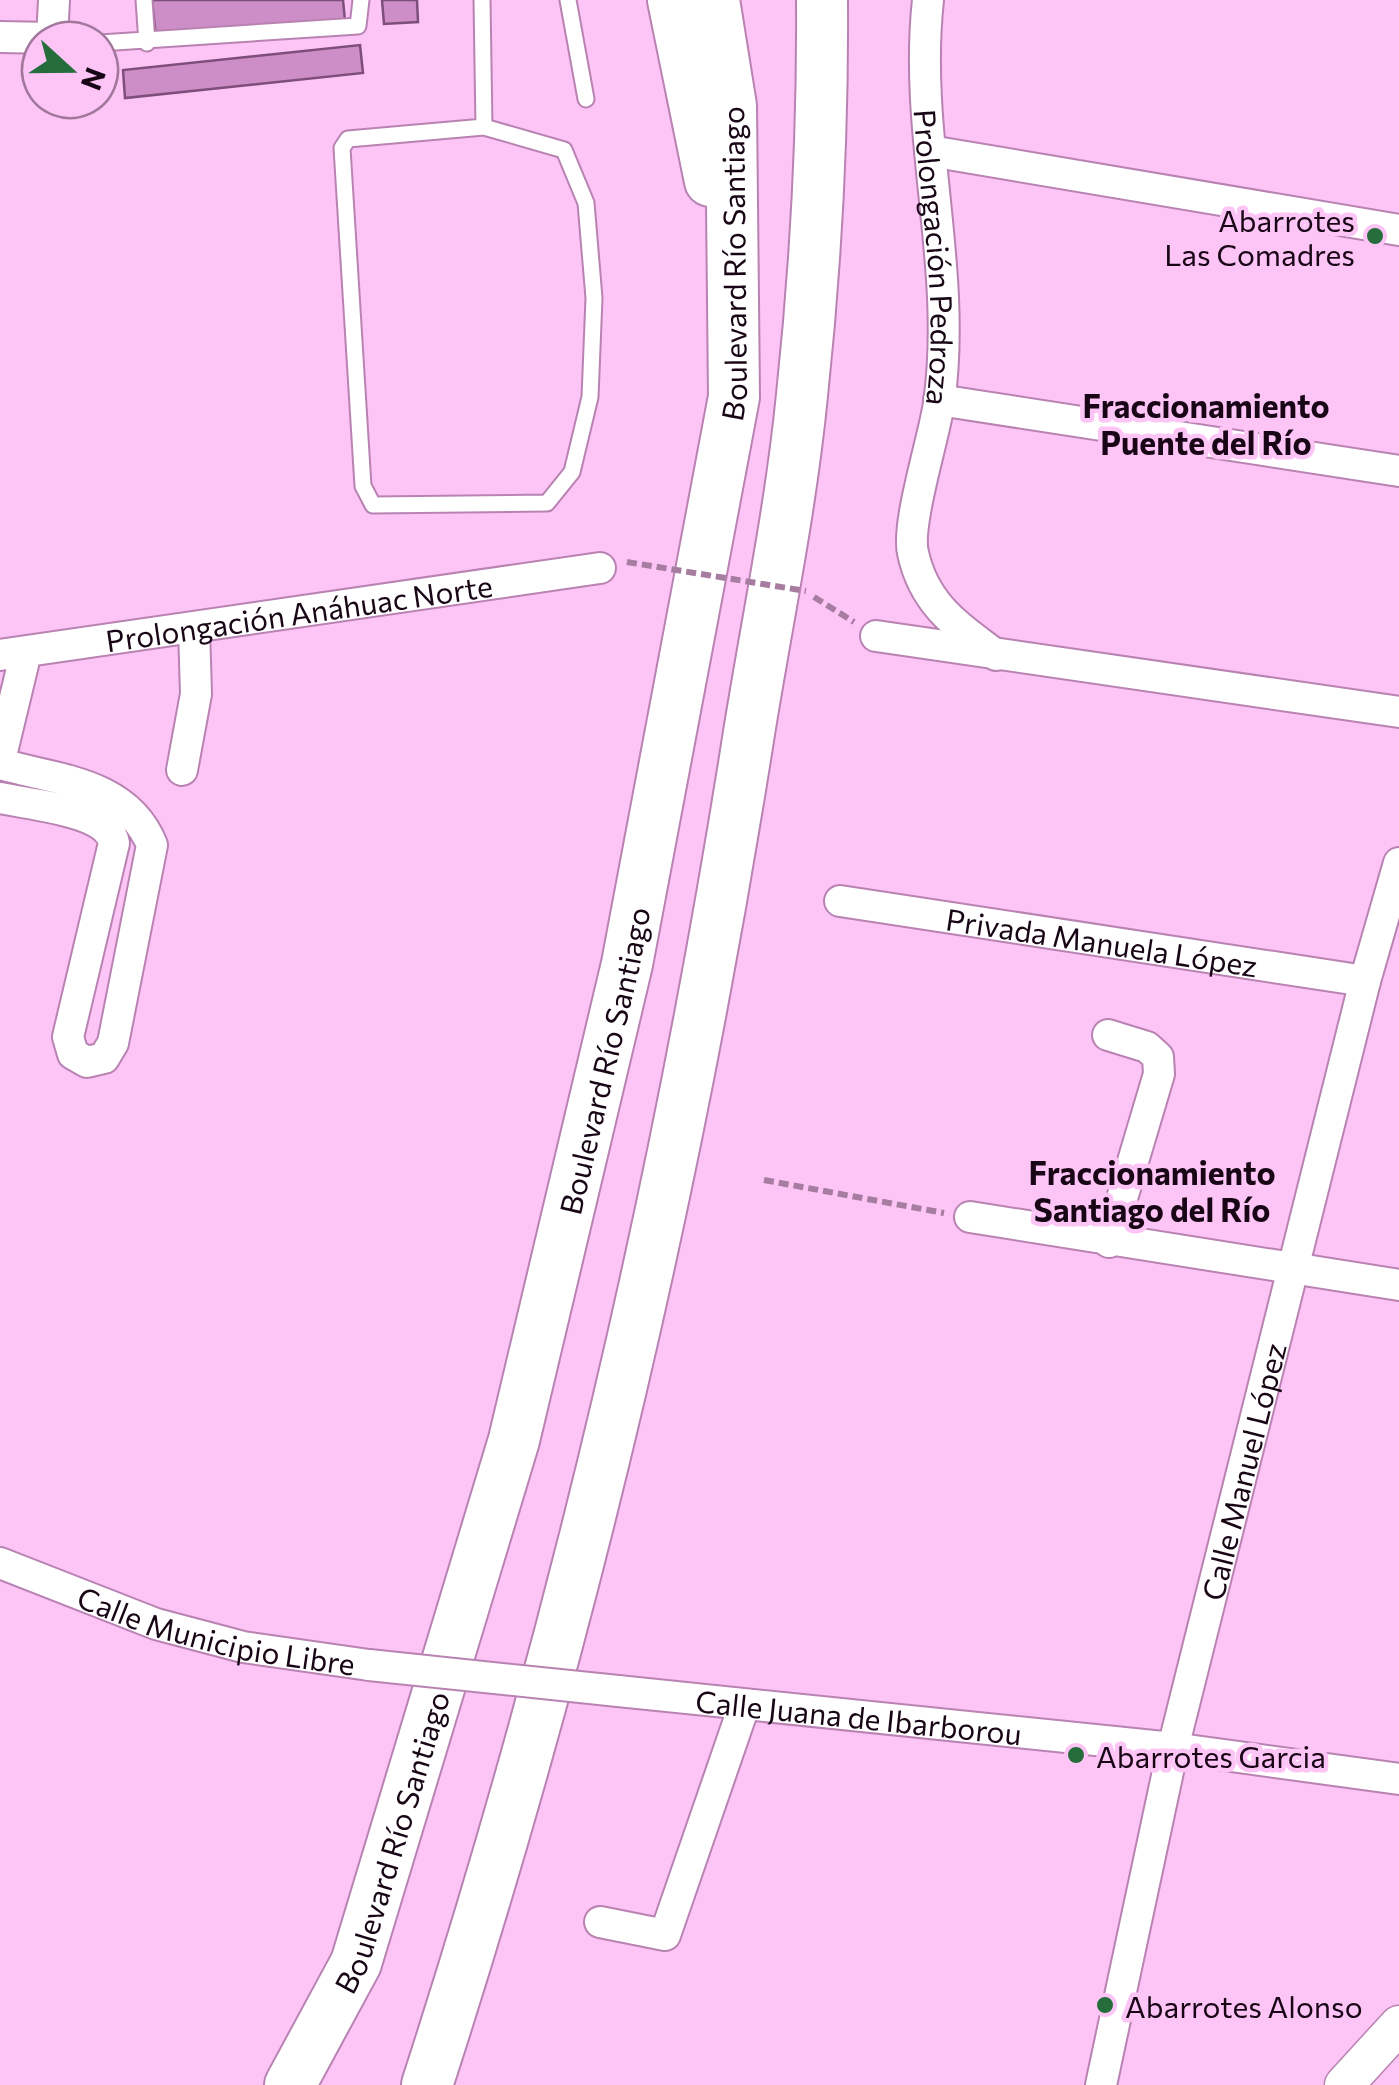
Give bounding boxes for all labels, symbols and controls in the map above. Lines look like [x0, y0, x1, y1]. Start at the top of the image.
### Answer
north arrow [20, 20, 120, 120]
text: N [75, 63, 114, 95]
street label: Boulevard Río Santiago [711, 106, 753, 423]
street label: Prolongación Pedroza [908, 108, 962, 408]
place label: Abarrotes Las Comadres [1164, 201, 1355, 272]
marker: Abarrotes Las Comadres [1364, 225, 1386, 247]
district label: Fraccionamiento Puente del Río [1082, 385, 1330, 462]
street label: Prolongación Anáhuac Norte [103, 565, 495, 658]
street label: Privada Manuela López [944, 899, 1260, 983]
street label: Boulevard Río Santiago [550, 904, 656, 1218]
district label: Fraccionamiento Santiago del Río [1028, 1152, 1276, 1229]
street label: Calle Manuel López [1192, 1339, 1292, 1604]
street label: Calle Municipio Libre [73, 1577, 358, 1681]
street label: Calle Juana de Ibarborou [694, 1681, 1024, 1751]
street label: Boulevard Río Santiago [325, 1686, 456, 1999]
place label: Abarrotes Garcia [1096, 1737, 1326, 1774]
marker: Abarrotes Garcia [1065, 1744, 1087, 1766]
place label: Abarrotes Alonso [1125, 1987, 1363, 2024]
marker: Abarrotes Alonso [1094, 1994, 1116, 2016]

